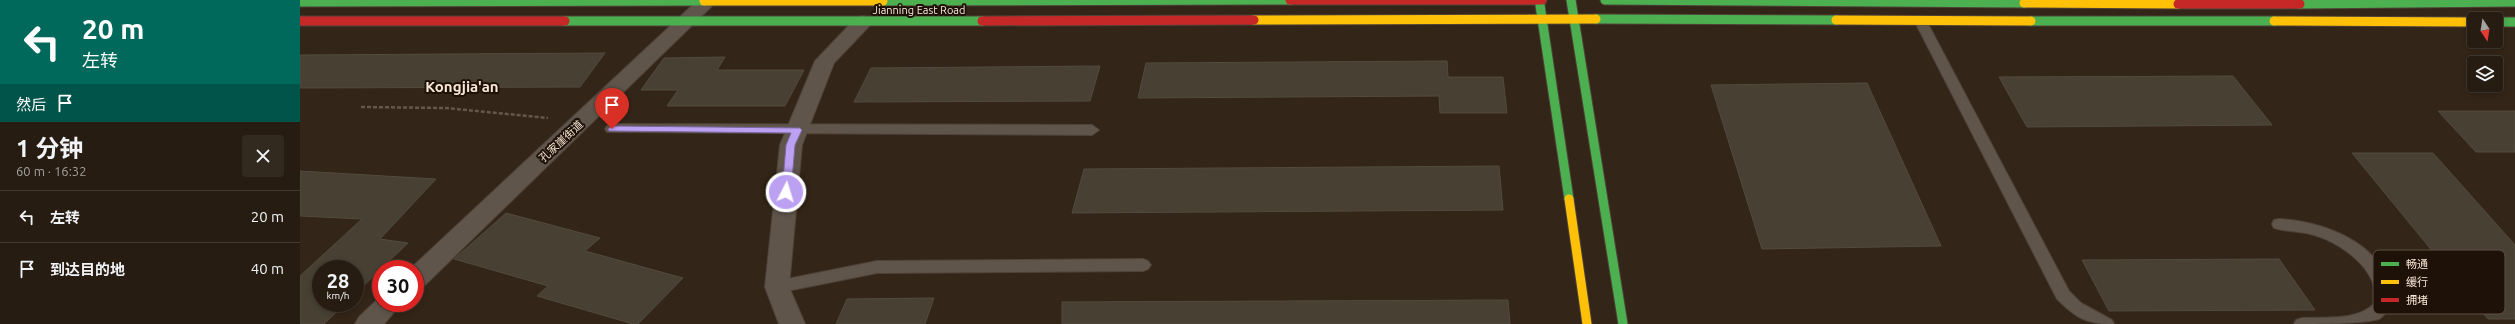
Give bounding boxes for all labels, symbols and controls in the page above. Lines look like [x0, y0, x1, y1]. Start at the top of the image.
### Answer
street label: Jianning East Road [873, 4, 965, 16]
north arrow [2467, 12, 2503, 48]
map controls [2467, 12, 2503, 92]
text: 20 m [82, 13, 144, 44]
icon: left [16, 16, 68, 68]
text: 左转 [82, 50, 118, 70]
button: layers [2467, 56, 2503, 92]
district label: Kongjia'an [425, 78, 499, 95]
pin [595, 88, 629, 129]
icon: arrive [54, 92, 76, 114]
icon: arrive [601, 94, 623, 116]
text: 然后 [16, 96, 46, 113]
street label: 孔家崖街道 [537, 118, 585, 164]
text: 1 分钟 [16, 135, 83, 162]
button: close [242, 135, 284, 177]
text: 60 m · 16:32 [16, 164, 87, 178]
position arrow [765, 171, 807, 213]
icon: left [16, 206, 38, 228]
text: 20 m [251, 208, 284, 225]
text: 左转 [50, 209, 80, 226]
legend [2373, 250, 2505, 314]
icon: arrive [16, 258, 38, 280]
text: 畅通 [2406, 258, 2428, 270]
text: 40 m [251, 260, 284, 277]
speed limit sign: 30 [372, 260, 424, 312]
text: 到达目的地 [50, 261, 125, 278]
text: 28 [327, 269, 349, 292]
text: 缓行 [2406, 276, 2428, 288]
text: km/h [326, 290, 350, 301]
text: 拥堵 [2406, 294, 2428, 306]

